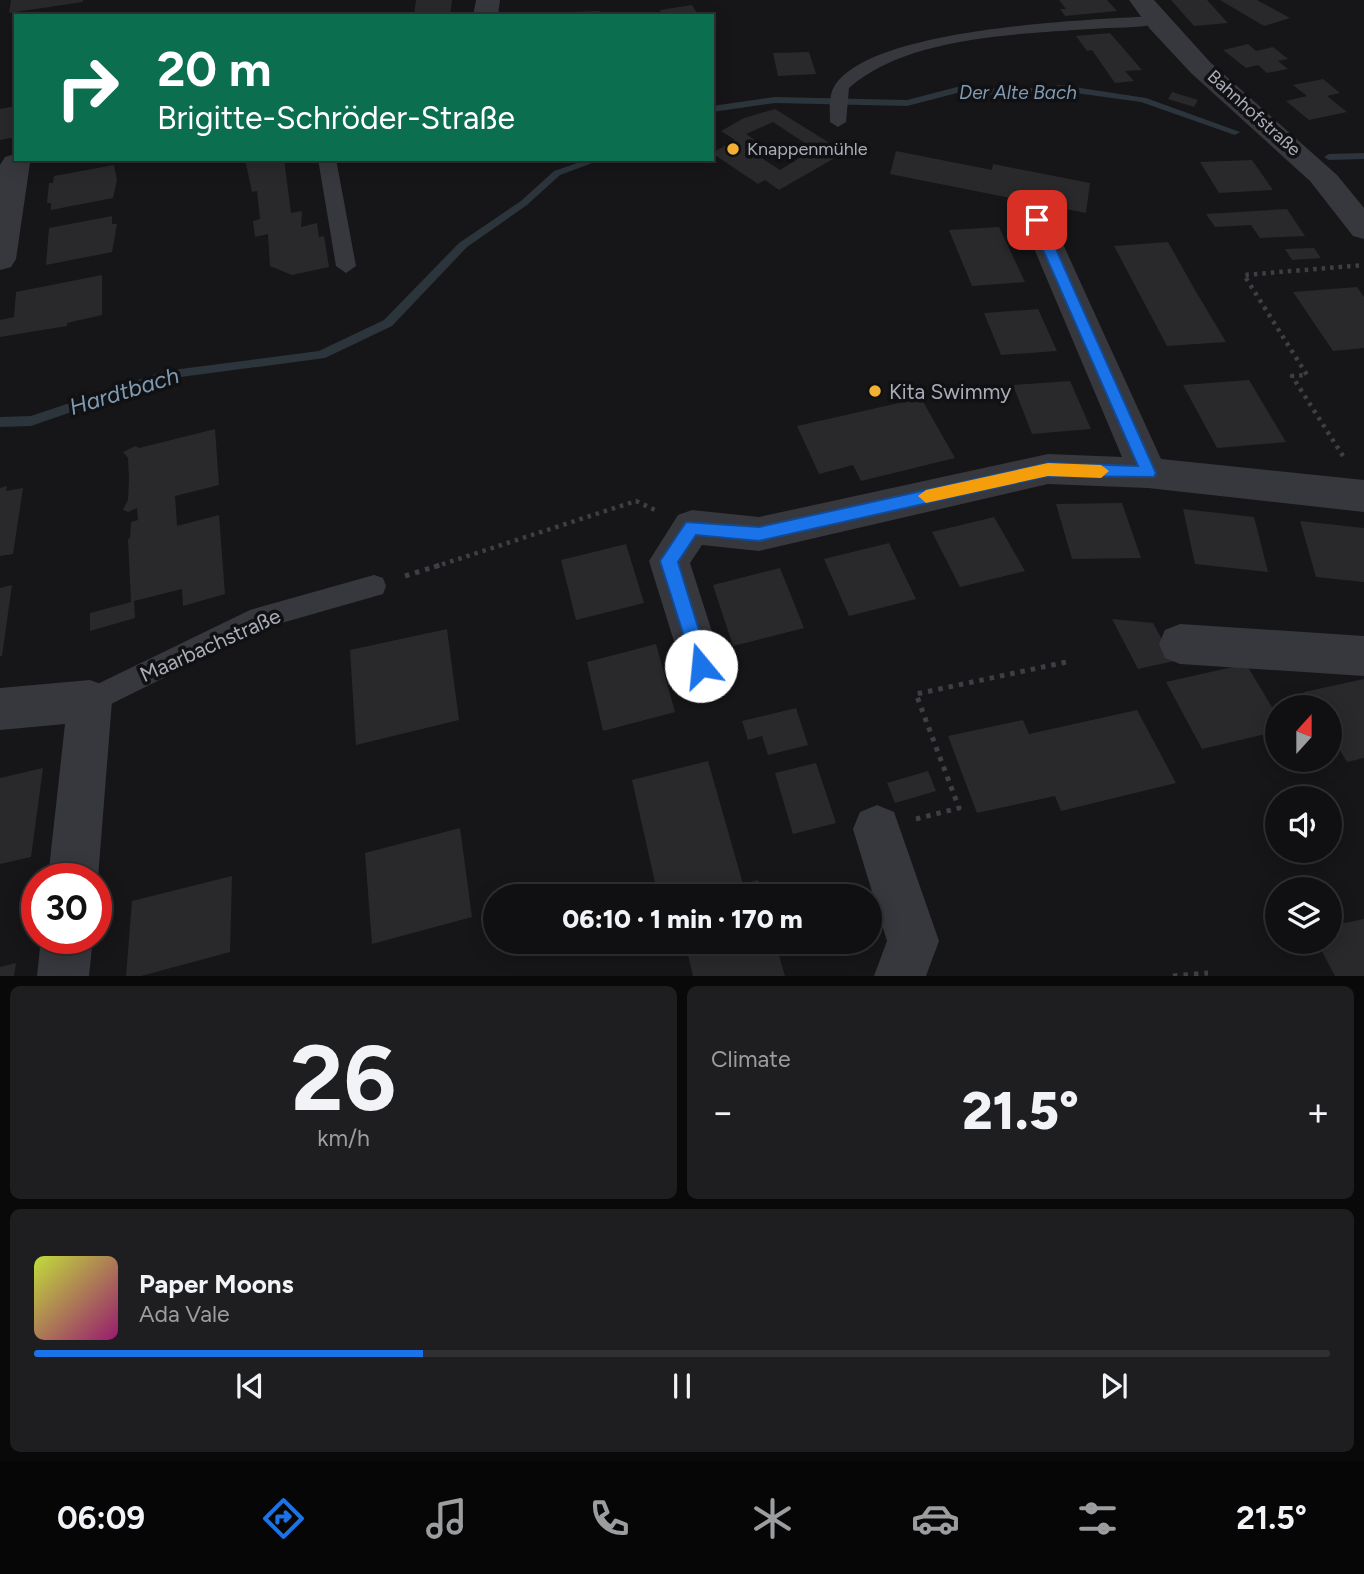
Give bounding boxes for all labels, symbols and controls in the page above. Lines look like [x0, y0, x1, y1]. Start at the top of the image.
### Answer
text: 20 m [157, 39, 272, 98]
icon: right [42, 42, 133, 133]
street label: Bahnhofstraße [1203, 65, 1305, 161]
water label: Der Alte Bach [959, 81, 1077, 104]
text: Brigitte-Schröder-Straße [157, 99, 515, 137]
place label: Knappenmühle [747, 138, 868, 160]
marker: Knappenmühle [725, 141, 741, 157]
pin [1007, 190, 1067, 250]
icon: arrive [1018, 201, 1056, 239]
water label: Hardtbach [66, 361, 182, 421]
place label: Kita Swimmy [889, 379, 1011, 404]
marker: Kita Swimmy [867, 383, 883, 399]
street label: Maarbachstraße [136, 603, 284, 687]
position arrow [664, 629, 738, 703]
north arrow [1265, 695, 1342, 772]
map controls [1265, 695, 1342, 954]
button: sound [1265, 786, 1342, 863]
speed limit sign: 30 [21, 863, 112, 954]
button: layers [1265, 877, 1342, 954]
text: 06:10 · 1 min · 170 m [562, 903, 803, 935]
text: 26 [291, 1024, 396, 1133]
text: Climate [711, 1045, 790, 1073]
text: 21.5° [962, 1080, 1079, 1142]
text: − [711, 1089, 735, 1135]
text: + [1306, 1089, 1330, 1135]
text: km/h [317, 1124, 370, 1152]
text: Paper Moons [139, 1268, 294, 1300]
text: Ada Vale [139, 1300, 230, 1328]
icon: previous [231, 1367, 269, 1405]
icon: pause [663, 1367, 701, 1405]
icon: next [1095, 1367, 1133, 1405]
icon: directions [259, 1494, 308, 1543]
icon: music [422, 1494, 471, 1543]
icon: phone [585, 1494, 634, 1543]
icon: climate [748, 1494, 797, 1543]
icon: car [911, 1494, 960, 1543]
icon: filters [1073, 1494, 1122, 1543]
text: 06:09 [57, 1499, 145, 1537]
text: 21.5° [1236, 1499, 1307, 1537]

